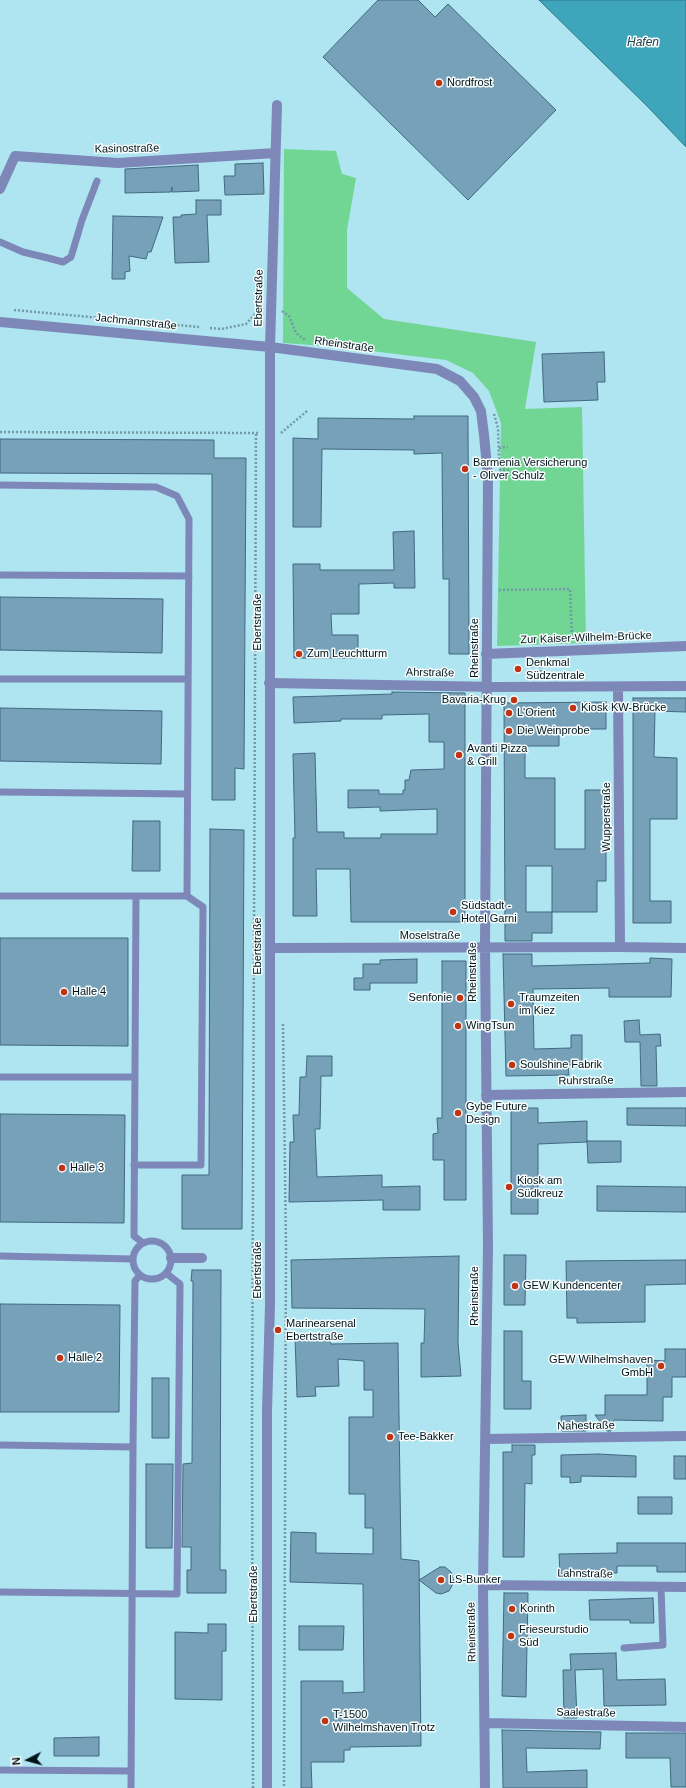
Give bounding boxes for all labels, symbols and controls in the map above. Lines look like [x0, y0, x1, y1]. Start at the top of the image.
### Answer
water label: Hafen [627, 36, 659, 50]
place label: Nordfrost [447, 76, 492, 90]
marker: Nordfrost [434, 78, 444, 88]
street label: Kasinostraße [94, 142, 160, 156]
street label: Ebertstraße [252, 269, 266, 327]
street label: Jachmannstraße [95, 311, 177, 333]
street label: Rheinstraße [313, 334, 375, 356]
place label: Barmenia Versicherung - Oliver Schulz [473, 456, 587, 482]
marker: Barmenia Versicherung - Oliver Schulz [460, 464, 470, 474]
street label: Ebertstraße [251, 593, 265, 651]
street label: Rheinstraße [468, 618, 482, 678]
street label: Zur Kaiser-Wilhelm-Brücke [520, 629, 652, 647]
place label: Zum Leuchtturm [307, 647, 387, 661]
marker: Zum Leuchtturm [294, 649, 304, 659]
place label: Denkmal Südzentrale [526, 656, 585, 682]
marker: Denkmal Südzentrale [513, 664, 523, 674]
street label: Ahrstraße [406, 666, 454, 680]
place label: Bavaria-Krug [442, 693, 506, 707]
marker: Bavaria-Krug [509, 695, 519, 705]
place label: Kiosk KW-Brücke [581, 701, 666, 715]
marker: Kiosk KW-Brücke [568, 703, 578, 713]
place label: L'Orient [517, 706, 555, 720]
marker: L'Orient [504, 708, 514, 718]
place label: Die Weinprobe [517, 724, 590, 738]
marker: Die Weinprobe [504, 726, 514, 736]
place label: Avanti Pizza & Grill [467, 742, 527, 768]
marker: Avanti Pizza & Grill [454, 750, 464, 760]
street label: Wupperstraße [600, 782, 614, 852]
place label: Südstadt - Hotel Garni [461, 899, 517, 925]
marker: Südstadt - Hotel Garni [448, 907, 458, 917]
street label: Ebertstraße [251, 917, 265, 975]
street label: Moselstraße [400, 929, 460, 943]
street label: Rheinstraße [466, 942, 480, 1002]
place label: Halle 4 [72, 985, 106, 999]
marker: Halle 4 [59, 987, 69, 997]
place label: Senfonie [409, 991, 452, 1005]
place label: Traumzeiten im Kiez [519, 991, 580, 1017]
marker: Senfonie [455, 993, 465, 1003]
marker: Traumzeiten im Kiez [506, 999, 516, 1009]
place label: WingTsun [466, 1019, 514, 1033]
marker: WingTsun [453, 1021, 463, 1031]
place label: Soulshine Fabrik [520, 1058, 602, 1072]
marker: Soulshine Fabrik [507, 1060, 517, 1070]
street label: Ruhrstraße [558, 1074, 614, 1088]
place label: Gybe Future Design [466, 1100, 527, 1126]
marker: Gybe Future Design [453, 1108, 463, 1118]
place label: Halle 3 [70, 1161, 104, 1175]
marker: Halle 3 [57, 1163, 67, 1173]
place label: Kiosk am Südkreuz [517, 1174, 563, 1200]
marker: Kiosk am Südkreuz [504, 1182, 514, 1192]
street label: Ebertstraße [251, 1241, 265, 1299]
street label: Rheinstraße [468, 1266, 482, 1326]
place label: GEW Kundencenter [523, 1279, 621, 1293]
marker: GEW Kundencenter [510, 1281, 520, 1291]
place label: Marinearsenal Ebertstraße [286, 1317, 356, 1343]
marker: Marinearsenal Ebertstraße [273, 1325, 283, 1335]
place label: Halle 2 [68, 1351, 102, 1365]
marker: Halle 2 [55, 1353, 65, 1363]
place label: GEW Wilhelmshaven GmbH [549, 1353, 653, 1379]
marker: GEW Wilhelmshaven GmbH [656, 1361, 666, 1371]
street label: Nahestraße [557, 1419, 615, 1433]
place label: Tee-Bakker [398, 1430, 454, 1444]
marker: Tee-Bakker [385, 1432, 395, 1442]
street label: Ebertstraße [247, 1565, 261, 1623]
street label: Lahnstraße [557, 1567, 613, 1581]
place label: LS-Bunker [449, 1573, 501, 1587]
marker: LS-Bunker [436, 1575, 446, 1585]
street label: Rheinstraße [465, 1602, 479, 1662]
place label: Korinth [520, 1602, 555, 1616]
marker: Korinth [507, 1604, 517, 1614]
place label: Frieseurstudio Süd [519, 1623, 589, 1649]
marker: Frieseurstudio Süd [506, 1631, 516, 1641]
street label: Saalestraße [556, 1706, 616, 1720]
place label: T-1500 Wilhelmshaven Trotz [333, 1708, 435, 1734]
marker: T-1500 Wilhelmshaven Trotz [320, 1716, 330, 1726]
north arrow [8, 1740, 48, 1780]
text: N [10, 1757, 22, 1766]

